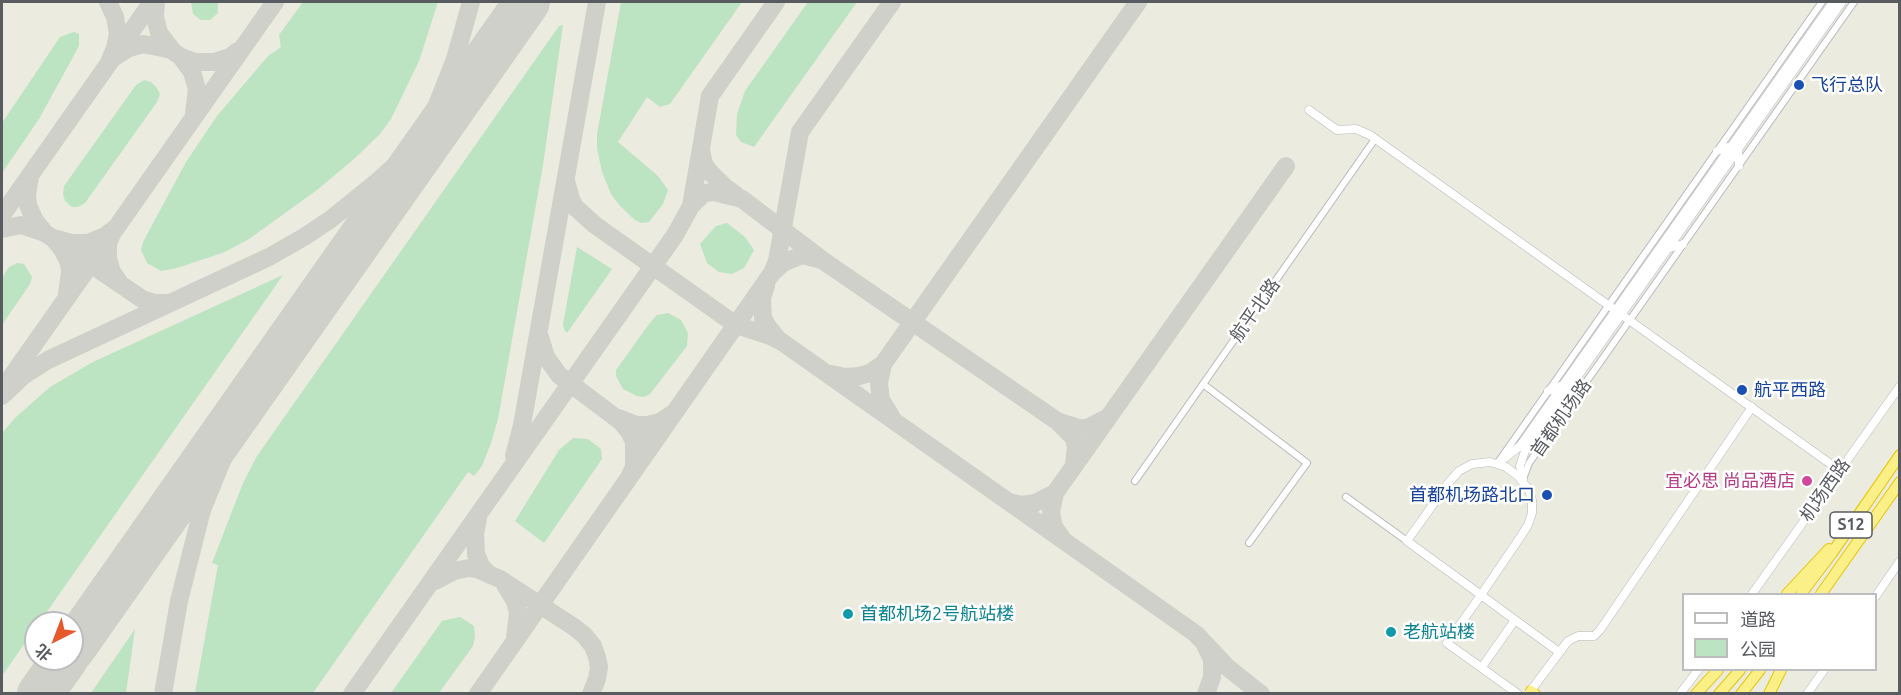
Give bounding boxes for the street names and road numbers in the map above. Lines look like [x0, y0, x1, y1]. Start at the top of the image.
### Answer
street label: 航平北路 [1226, 274, 1284, 346]
street label: 首都机场路 [1526, 375, 1596, 461]
street label: 机场西路 [1796, 454, 1854, 526]
road number: S12 [1830, 512, 1872, 538]

